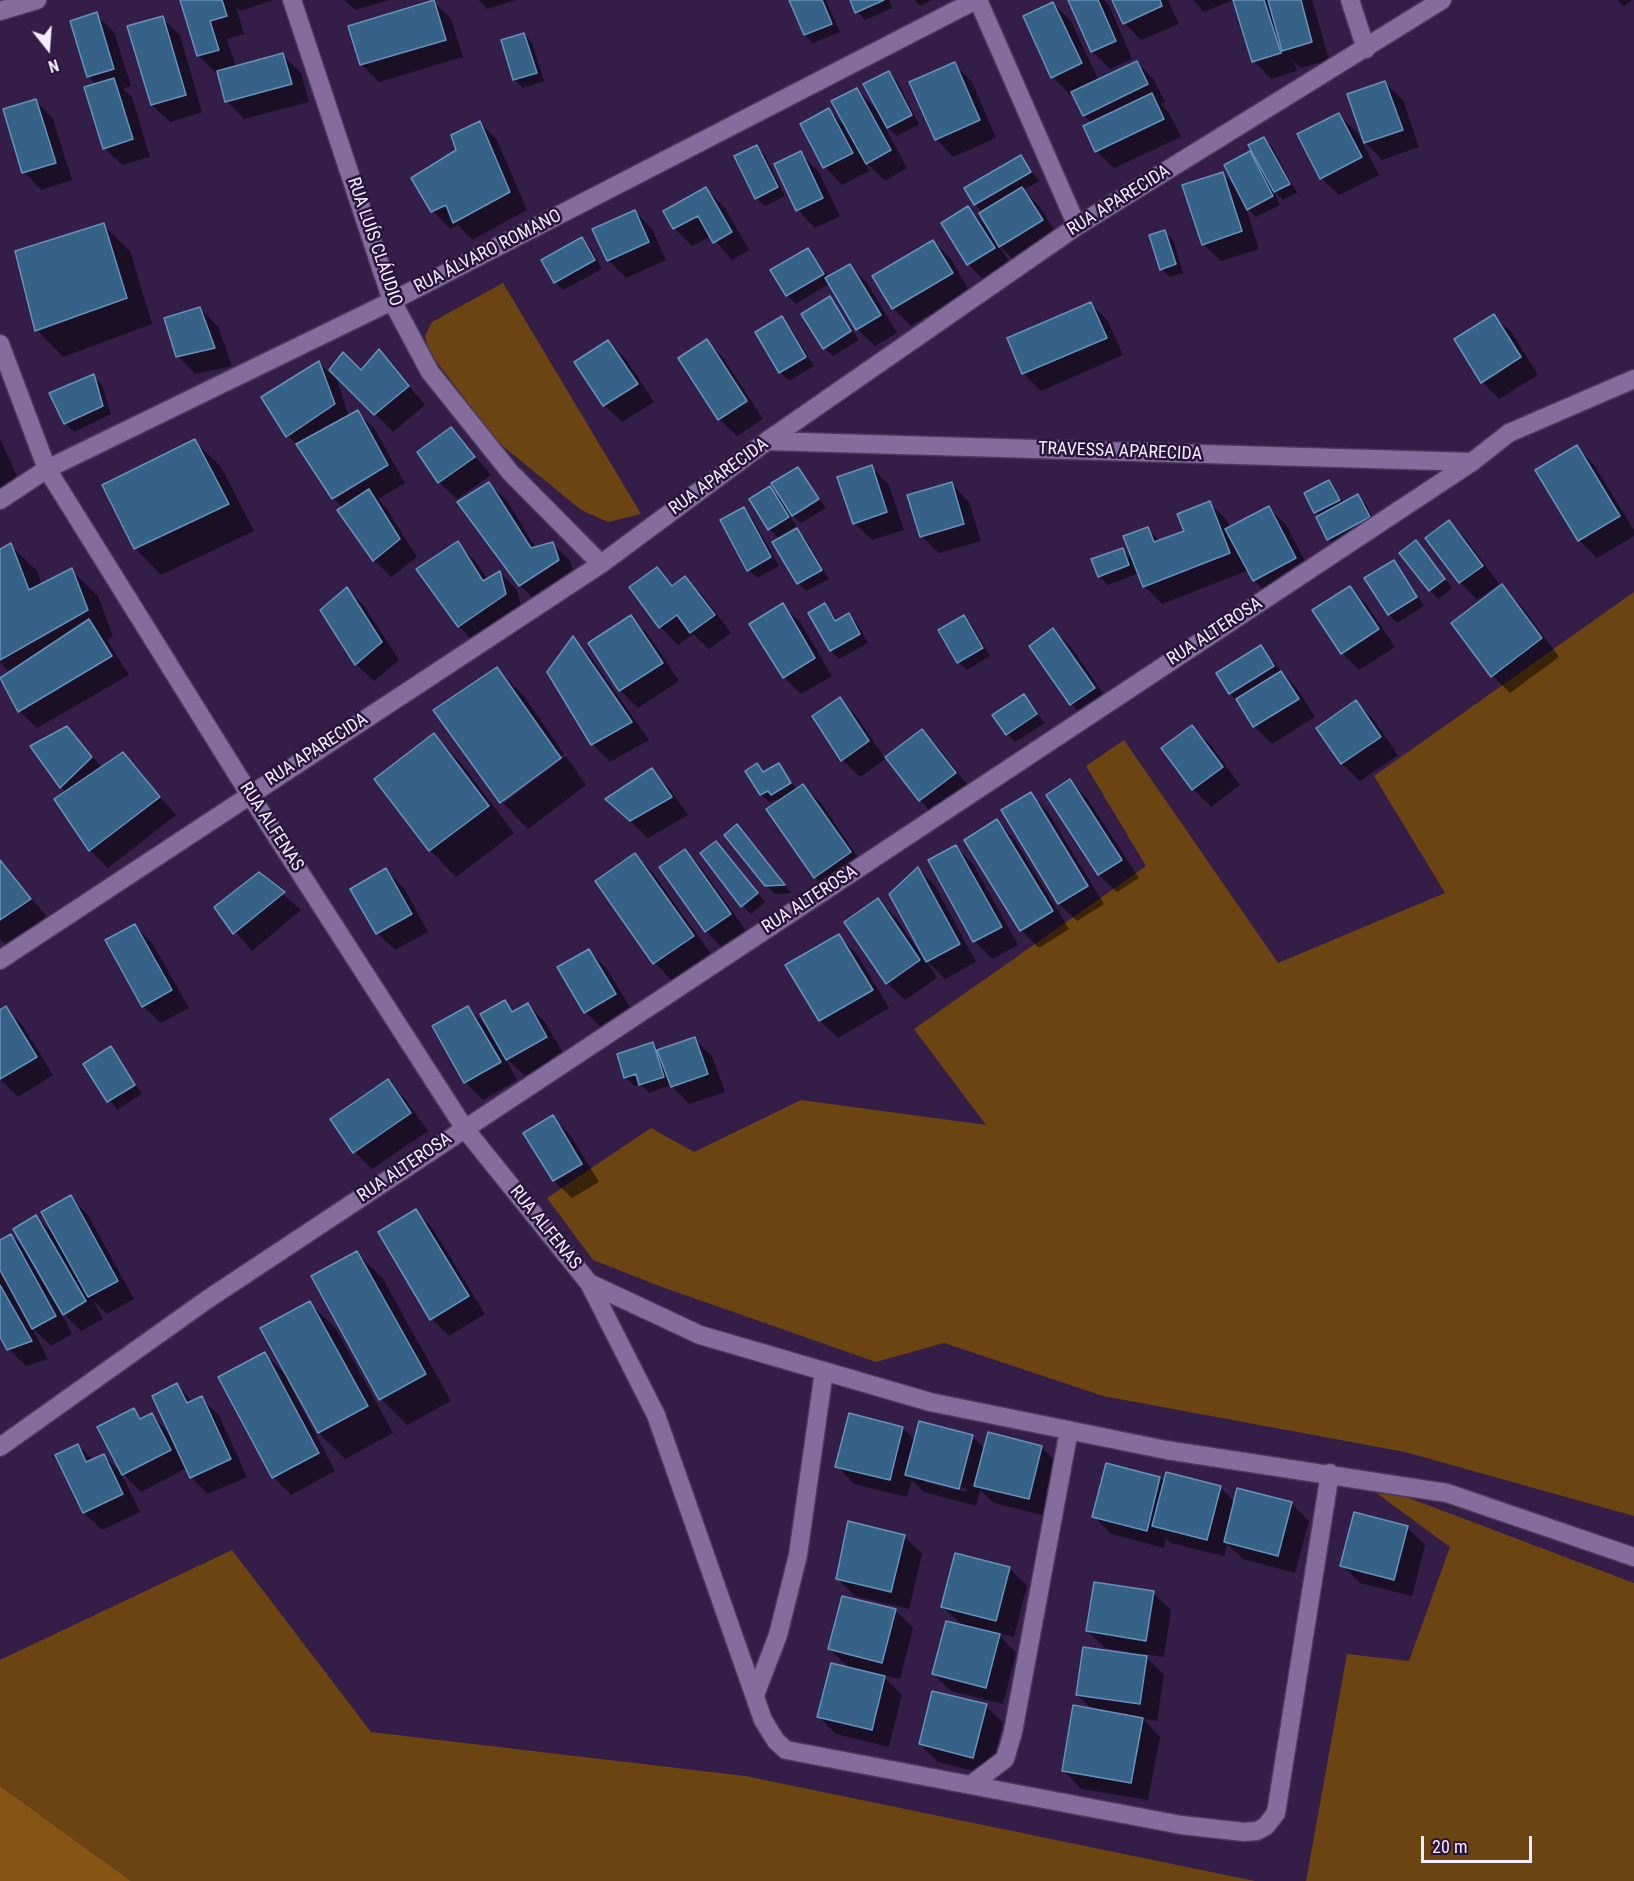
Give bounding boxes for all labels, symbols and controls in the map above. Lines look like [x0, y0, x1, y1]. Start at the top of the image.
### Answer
north arrow [18, 18, 78, 78]
text: N [46, 55, 61, 76]
street label: RUA APARECIDA [1064, 161, 1174, 241]
street label: RUA LUÍS CLÁUDIO [342, 175, 406, 309]
street label: RUA ÁLVARO ROMANO [411, 206, 565, 298]
street label: RUA APARECIDA [665, 434, 773, 520]
street label: TRAVESSA APARECIDA [1038, 438, 1202, 466]
street label: RUA ALTEROSA [1163, 593, 1267, 671]
street label: RUA APARECIDA [262, 709, 372, 791]
street label: RUA ALFENAS [234, 779, 308, 875]
street label: RUA ALTEROSA [758, 861, 862, 939]
street label: RUA ALTEROSA [354, 1129, 456, 1207]
street label: RUA ALFENAS [505, 1182, 585, 1274]
scale bar [1424, 1824, 1535, 1862]
text: 20 m [1432, 1836, 1467, 1857]

